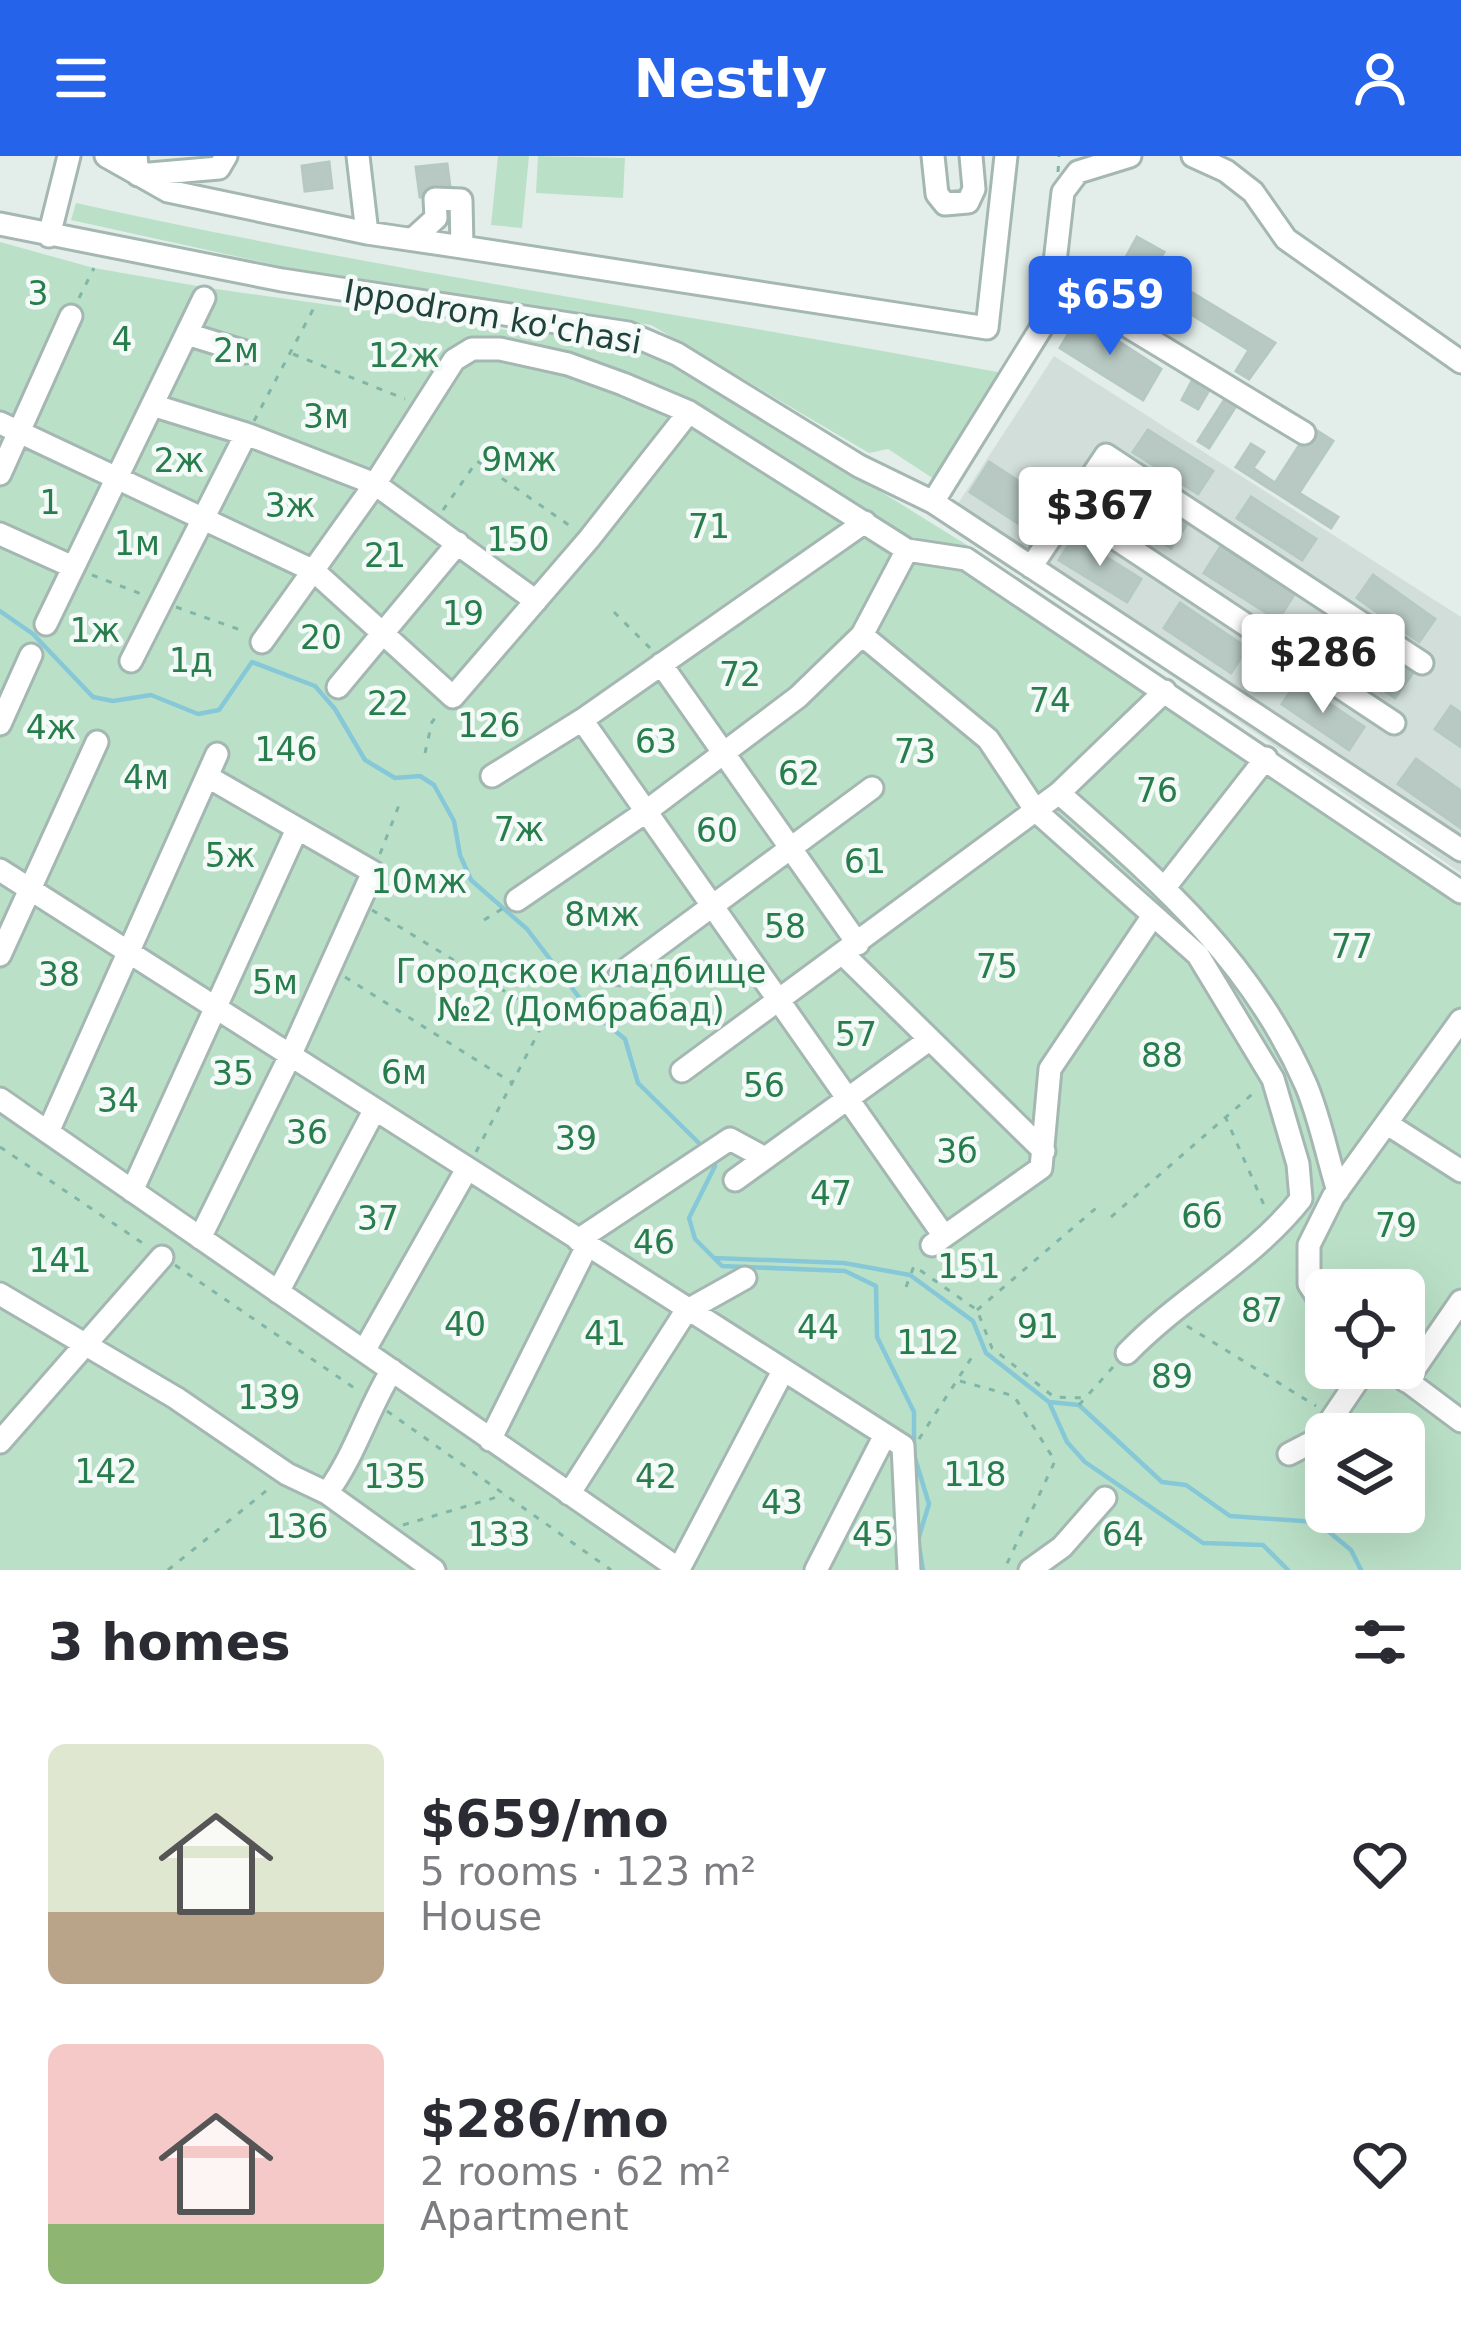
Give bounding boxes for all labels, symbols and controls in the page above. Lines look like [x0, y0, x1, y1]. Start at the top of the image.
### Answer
icon: menu [48, 45, 114, 111]
icon: person [1347, 45, 1413, 111]
text: Nestly [634, 47, 827, 110]
pin: $659 [1039, 256, 1181, 358]
street label: Ippodrom ko'chasi [341, 271, 645, 362]
text: $659 [1056, 272, 1164, 317]
park label: 3 [28, 274, 49, 313]
park label: 4 [112, 320, 133, 359]
park label: 2м [213, 331, 259, 370]
park label: 12ж [368, 336, 440, 375]
park label: 3м [303, 397, 349, 436]
park label: 9мж [481, 440, 557, 479]
park label: 2ж [154, 441, 204, 480]
pin: $367 [1029, 467, 1171, 569]
park label: 1 [40, 483, 61, 522]
text: $367 [1046, 483, 1154, 528]
park label: 3ж [265, 486, 315, 525]
park label: 71 [688, 507, 730, 546]
park label: 150 [487, 520, 550, 559]
park label: 1м [114, 524, 160, 563]
park label: 21 [364, 536, 406, 575]
park label: 19 [442, 594, 484, 633]
park label: 1ж [70, 611, 120, 650]
pin: $286 [1252, 614, 1394, 716]
park label: 20 [300, 618, 342, 657]
text: $286 [1269, 630, 1377, 675]
park label: 1д [169, 641, 213, 680]
park label: 72 [719, 655, 761, 694]
park label: 74 [1029, 681, 1071, 720]
park label: 22 [367, 684, 409, 723]
park label: 126 [458, 706, 521, 745]
park label: 4ж [26, 708, 76, 747]
park label: 63 [635, 722, 677, 761]
park label: 146 [255, 730, 318, 769]
park label: 73 [894, 732, 936, 771]
park label: 62 [778, 754, 820, 793]
park label: 4м [123, 758, 169, 797]
park label: 76 [1136, 771, 1178, 810]
park label: 7ж [494, 810, 544, 849]
park label: 60 [696, 811, 738, 850]
park label: 5ж [205, 836, 255, 875]
park label: 61 [844, 842, 886, 881]
park label: 10мж [371, 862, 467, 901]
park label: 8мж [564, 895, 640, 934]
park label: 58 [764, 907, 806, 946]
park label: 77 [1331, 927, 1373, 966]
park label: 75 [976, 947, 1018, 986]
park label: Городское кладбище №2 (Домбрабад) [396, 952, 766, 1029]
park label: 38 [38, 955, 80, 994]
park label: 5м [252, 963, 298, 1002]
park label: 57 [835, 1015, 877, 1054]
park label: 88 [1141, 1036, 1183, 1075]
park label: 6м [381, 1053, 427, 1092]
park label: 35 [212, 1054, 254, 1093]
park label: 56 [743, 1066, 785, 1105]
park label: 34 [97, 1081, 139, 1120]
park label: 36 [286, 1113, 328, 1152]
park label: 39 [555, 1119, 597, 1158]
park label: 3б [936, 1132, 978, 1171]
park label: 47 [810, 1174, 852, 1213]
park label: 6б [1181, 1197, 1223, 1236]
park label: 37 [357, 1199, 399, 1238]
park label: 79 [1375, 1206, 1417, 1245]
park label: 46 [633, 1223, 675, 1262]
park label: 141 [29, 1241, 92, 1280]
park label: 151 [938, 1247, 1001, 1286]
map controls [1305, 1269, 1425, 1533]
button: locate [1305, 1269, 1425, 1389]
park label: 87 [1241, 1291, 1283, 1330]
park label: 40 [444, 1305, 486, 1344]
park label: 91 [1017, 1307, 1059, 1346]
park label: 44 [797, 1308, 839, 1347]
park label: 41 [584, 1314, 626, 1353]
park label: 112 [897, 1323, 960, 1362]
park label: 89 [1151, 1357, 1193, 1396]
park label: 139 [238, 1378, 301, 1417]
button: layers [1305, 1413, 1425, 1533]
park label: 142 [75, 1452, 138, 1491]
park label: 118 [944, 1455, 1007, 1494]
park label: 135 [364, 1457, 427, 1496]
park label: 42 [635, 1457, 677, 1496]
park label: 43 [761, 1483, 803, 1522]
park label: 136 [266, 1507, 329, 1546]
park label: 133 [468, 1515, 531, 1554]
park label: 45 [852, 1515, 894, 1554]
park label: 64 [1102, 1515, 1144, 1554]
icon: filters [1347, 1609, 1413, 1675]
text: 3 homes [48, 1613, 291, 1672]
text: $659/mo [420, 1790, 669, 1849]
icon: home [144, 1792, 288, 1936]
icon: heart [1347, 1831, 1413, 1897]
text: 5 rooms · 123 m² [420, 1849, 756, 1894]
text: House [420, 1894, 542, 1939]
text: $286/mo [420, 2090, 669, 2149]
icon: home [144, 2092, 288, 2236]
icon: heart [1347, 2131, 1413, 2197]
text: 2 rooms · 62 m² [420, 2149, 731, 2194]
text: Apartment [420, 2194, 629, 2239]

